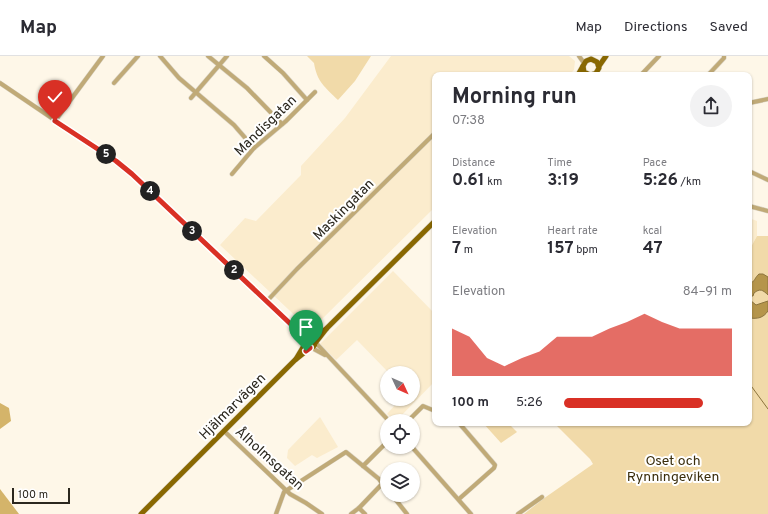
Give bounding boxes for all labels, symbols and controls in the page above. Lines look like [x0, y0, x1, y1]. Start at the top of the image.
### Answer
text: Map [20, 16, 57, 40]
text: Map [576, 19, 602, 36]
text: Directions [624, 19, 688, 36]
text: Saved [710, 19, 748, 36]
pin [38, 80, 72, 121]
text: Morning run [452, 84, 577, 111]
button: share [690, 85, 732, 127]
icon: check [44, 86, 66, 108]
street label: Mandisgatan [231, 92, 301, 160]
text: 07:38 [452, 113, 485, 129]
pin: 5 [96, 144, 116, 164]
text: 5 [103, 147, 109, 161]
text: Distance [452, 156, 495, 170]
text: Time [547, 156, 572, 170]
text: Pace [643, 156, 667, 170]
text: 0.61 [452, 170, 485, 192]
text: 3:19 [547, 170, 579, 192]
text: 5:26 [643, 170, 678, 192]
text: km [485, 175, 502, 189]
text: /km [678, 175, 701, 189]
street label: Maskingatan [310, 176, 378, 244]
pin: 4 [140, 181, 160, 201]
text: 4 [146, 184, 154, 198]
pin: 3 [182, 221, 202, 241]
text: 3 [189, 224, 195, 238]
text: Elevation [452, 224, 497, 238]
text: Heart rate [547, 224, 598, 238]
text: kcal [643, 224, 662, 238]
text: 7 [452, 238, 461, 260]
text: 157 [547, 238, 574, 260]
text: 47 [643, 238, 663, 260]
text: m [461, 243, 473, 257]
text: bpm [574, 243, 598, 257]
pin: 2 [224, 260, 244, 280]
text: 2 [231, 263, 237, 277]
text: Elevation [452, 284, 505, 300]
text: 84–91 m [683, 284, 732, 300]
pin [289, 310, 323, 351]
icon: arrive [295, 316, 317, 338]
north arrow [380, 366, 420, 406]
map controls [380, 366, 420, 502]
street label: Hjälmarvägen [196, 370, 270, 444]
text: 100 m [452, 395, 489, 411]
text: 5:26 [516, 395, 543, 411]
button: locate [380, 414, 420, 454]
street label: Ålholmsgatan [231, 424, 307, 494]
park label: Oset och Rynningeviken [627, 453, 719, 486]
button: layers [380, 462, 420, 502]
scale bar [12, 486, 70, 505]
text: 100 m [18, 488, 48, 502]

